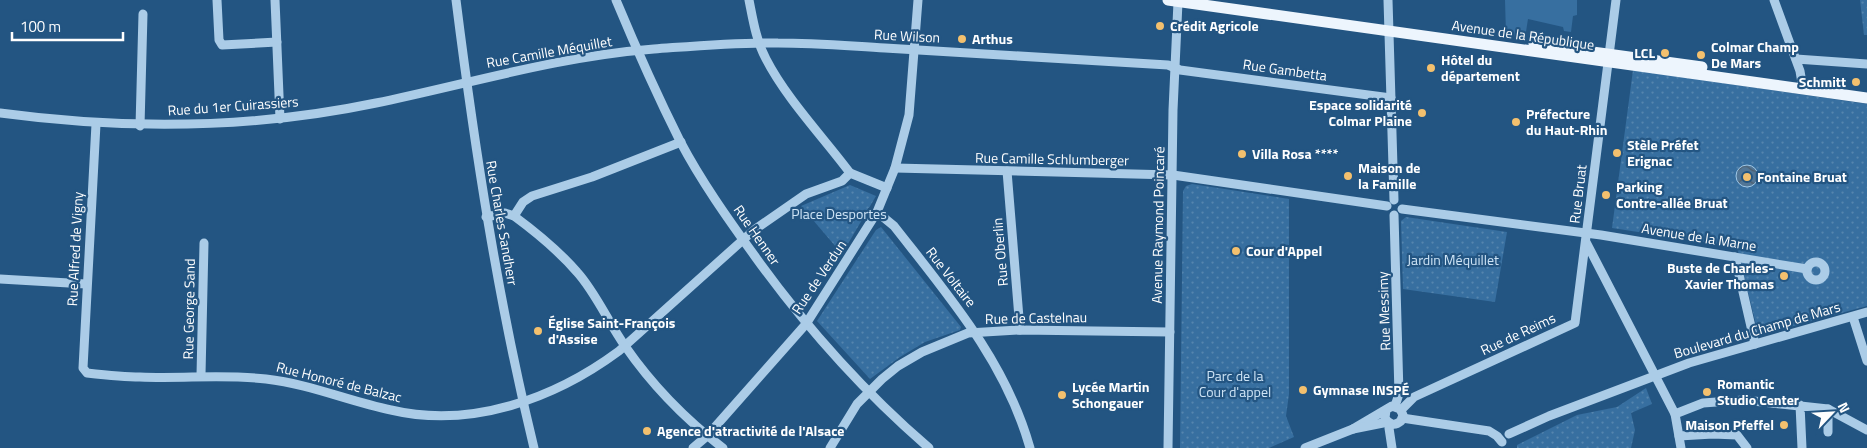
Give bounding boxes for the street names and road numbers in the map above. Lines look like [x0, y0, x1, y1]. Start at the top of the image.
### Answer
street label: Avenue de la République [1450, 14, 1596, 55]
street label: Rue Wilson [873, 23, 941, 48]
street label: Rue Camille Méquillet [484, 30, 613, 73]
street label: Rue Gambetta [1242, 53, 1328, 86]
street label: Rue du 1er Cuirassiers [167, 90, 299, 121]
street label: Avenue Raymond Poincaré [1146, 146, 1169, 304]
street label: Rue Camille Schlumberger [975, 147, 1129, 170]
street label: Rue Charles Sandherr [481, 159, 524, 287]
street label: Rue Bruat [1563, 163, 1592, 224]
street label: Rue Alfred de Vigny [61, 191, 88, 307]
street label: Rue Henner [729, 200, 786, 269]
street label: Rue Oberlin [986, 217, 1013, 287]
street label: Avenue de la Marne [1640, 217, 1758, 256]
street label: Rue de Verdun [786, 235, 851, 318]
street label: Rue Voltaire [921, 242, 982, 311]
street label: Rue George Sand [177, 258, 200, 360]
street label: Rue Messimy [1372, 271, 1395, 351]
street label: Boulevard du Champ de Mars [1671, 296, 1843, 363]
street label: Rue de Castelnau [985, 306, 1087, 329]
street label: Rue de Reims [1477, 307, 1559, 360]
street label: Rue Honoré de Balzac [274, 356, 404, 407]

